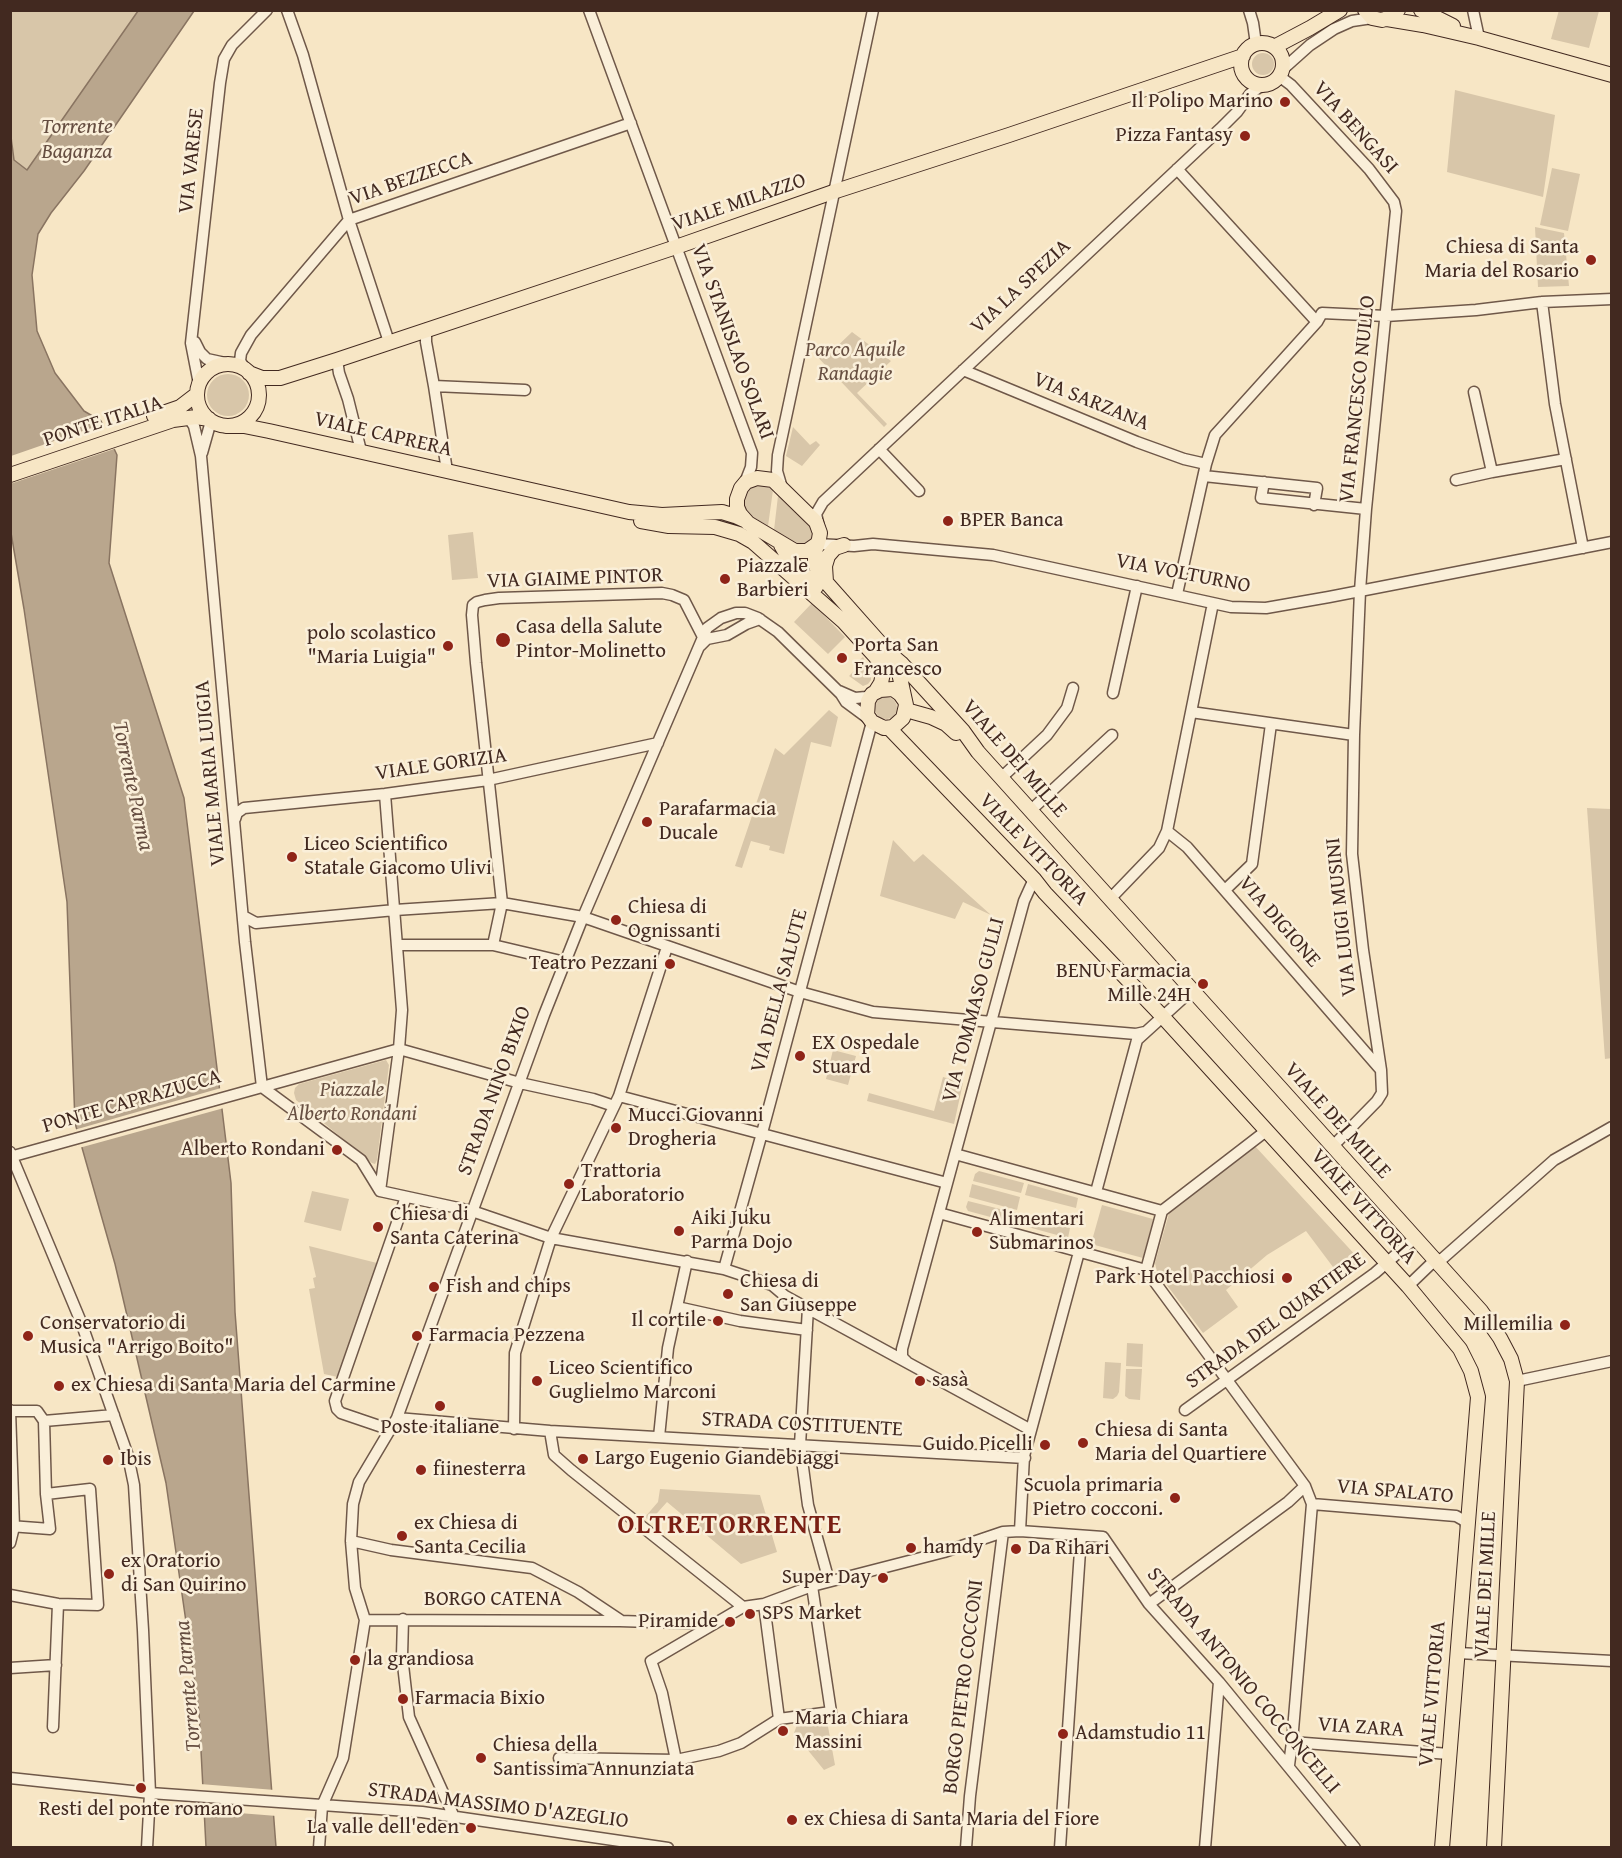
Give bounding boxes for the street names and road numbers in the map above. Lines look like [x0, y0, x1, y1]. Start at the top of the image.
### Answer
street label: VIA BENGASI [1307, 77, 1403, 179]
street label: VIA VARESE [174, 107, 210, 215]
street label: VIA BEZZECCA [346, 146, 476, 212]
street label: VIALE MILAZZO [669, 168, 809, 238]
street label: VIA LA SPEZIA [966, 234, 1076, 340]
street label: VIA STANISLAO SOLARI [685, 241, 779, 443]
street label: VIA FRANCESCO NULLO [1335, 294, 1381, 504]
street label: VIA SARZANA [1029, 367, 1153, 437]
street label: PONTE ITALIA [40, 391, 166, 453]
street label: VIALE CAPRERA [312, 407, 454, 463]
street label: VIA VOLTURNO [1114, 549, 1252, 599]
street label: VIA GIAIME PINTOR [487, 563, 663, 595]
street label: VIALE MARIA LUIGIA [190, 679, 232, 867]
street label: VIALE DEI MILLE [956, 695, 1072, 823]
street label: VIALE GORIZIA [374, 743, 508, 787]
street label: VIALE VITTORIA [973, 789, 1093, 911]
street label: VIA LUIGI MUSINI [1321, 836, 1363, 998]
street label: VIA DIGIONE [1233, 871, 1325, 973]
street label: VIA DELLA SALUTE [746, 906, 814, 1076]
street label: VIA TOMMASO GULLI [937, 915, 1011, 1105]
street label: STRADA NINO BIXIO [453, 1003, 537, 1179]
street label: VIALE DEI MILLE [1278, 1058, 1396, 1184]
street label: PONTE CAPRAZUCCA [40, 1064, 224, 1140]
street label: VIALE VITTORIA [1305, 1144, 1421, 1270]
street label: STRADA DEL QUARTIERE [1181, 1247, 1371, 1395]
street label: STRADA COSTITUENTE [701, 1407, 903, 1443]
street label: VIA SPALATO [1336, 1474, 1454, 1510]
street label: VIALE DEI MILLE [1470, 1511, 1502, 1659]
street label: STRADA ANTONIO COCCONCELLI [1141, 1563, 1345, 1799]
street label: BORGO PIETRO COCCONI [938, 1578, 990, 1796]
street label: BORGO CATENA [424, 1587, 562, 1613]
street label: VIALE VITTORIA [1414, 1620, 1452, 1768]
street label: VIA ZARA [1317, 1712, 1405, 1744]
street label: STRADA MASSIMO D'AZEGLIO [366, 1778, 630, 1834]

